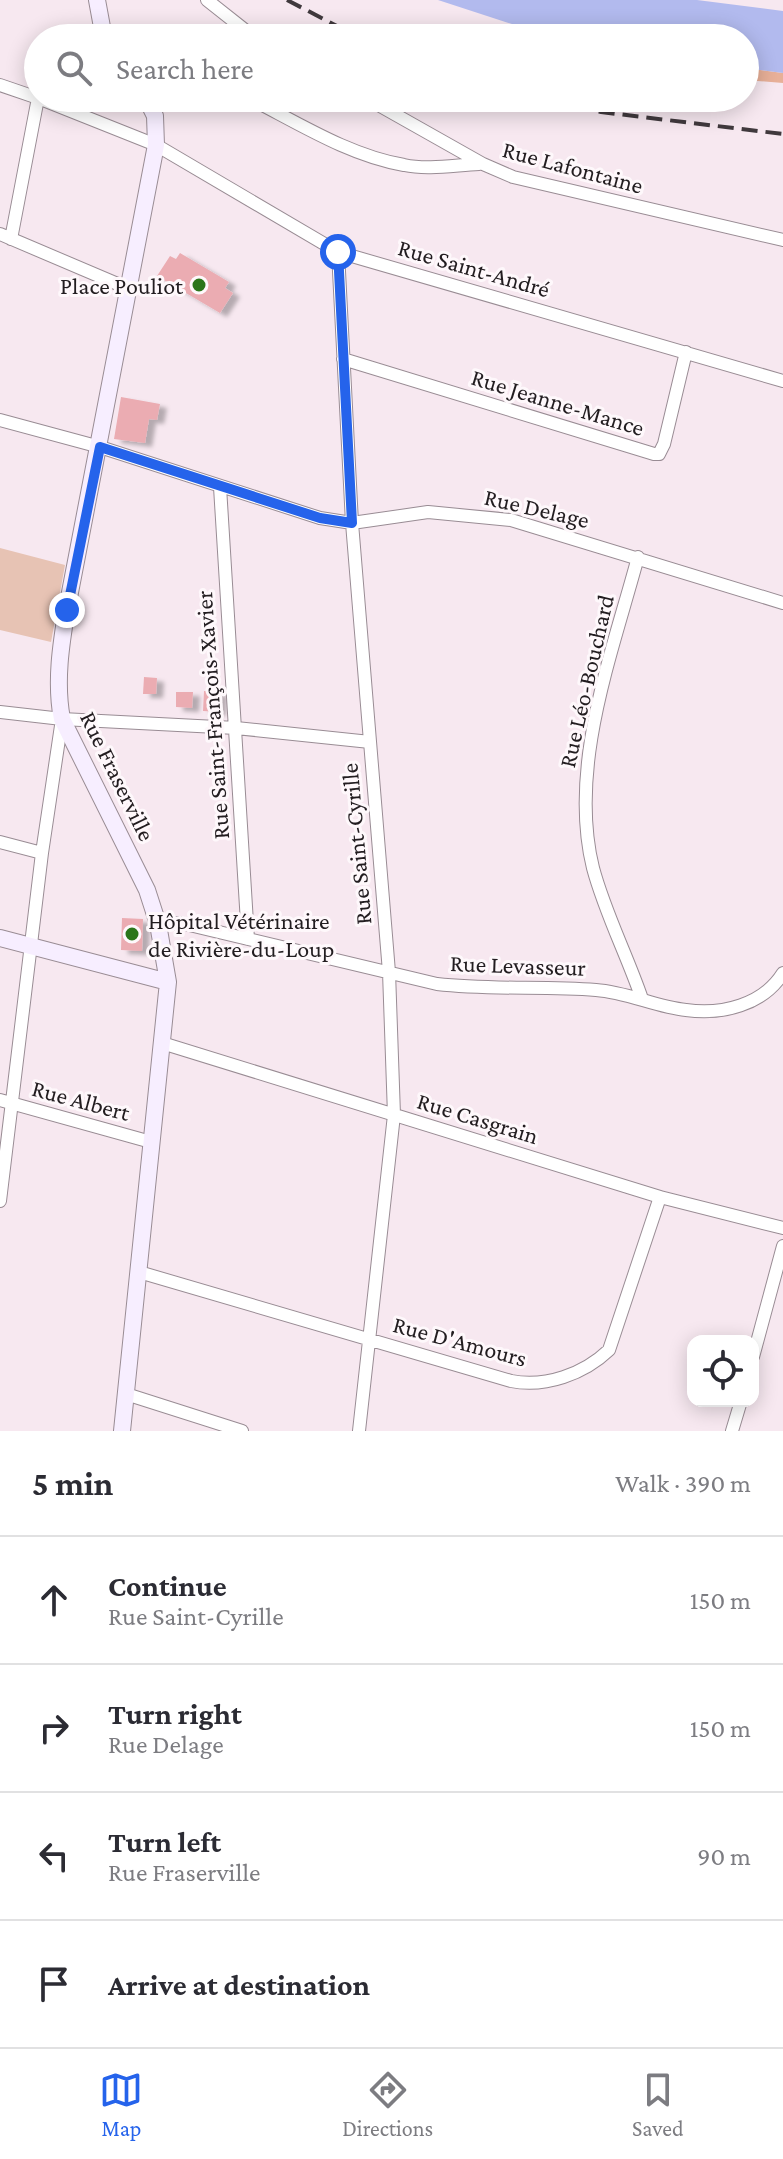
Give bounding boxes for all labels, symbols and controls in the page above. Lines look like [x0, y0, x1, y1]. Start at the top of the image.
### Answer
search box [24, 24, 759, 112]
icon: search [52, 46, 96, 90]
text: Search here [116, 52, 254, 85]
street label: Rue Lafontaine [500, 135, 646, 199]
street label: Rue Saint-André [395, 233, 553, 303]
route start [320, 234, 356, 270]
place label: Place Pouliot [60, 272, 184, 299]
marker: Place Pouliot [190, 276, 208, 294]
street label: Rue Jeanne-Mance [468, 363, 648, 441]
street label: Rue Delage [482, 483, 592, 533]
street label: Rue Saint-François-Xavier [190, 589, 234, 840]
route end [49, 592, 85, 628]
street label: Rue Léo-Bouchard [553, 592, 619, 770]
street label: Rue Fraserville [75, 707, 161, 845]
street label: Rue Saint-Cyrille [335, 762, 377, 926]
place label: Hôpital Vétérinaire de Rivière-du-Loup [148, 907, 334, 962]
marker: Hôpital Vétérinaire de Rivière-du-Loup [123, 925, 141, 943]
street label: Rue Levasseur [450, 949, 587, 981]
street label: Rue Albert [29, 1074, 134, 1126]
street label: Rue Casgrain [414, 1087, 542, 1149]
street label: Rue D'Amours [390, 1310, 530, 1372]
map controls [687, 1335, 759, 1407]
button: locate [687, 1335, 759, 1407]
text: 5 min [32, 1465, 113, 1502]
text: Walk · 390 m [615, 1469, 751, 1498]
text: Continue [108, 1569, 227, 1602]
icon: ahead [32, 1578, 76, 1622]
text: 150 m [690, 1586, 751, 1615]
text: Rue Saint-Cyrille [108, 1602, 284, 1631]
text: Turn right [108, 1697, 242, 1730]
icon: right [32, 1706, 76, 1750]
text: 150 m [690, 1714, 751, 1743]
text: Rue Delage [108, 1730, 224, 1759]
text: Turn left [108, 1825, 221, 1858]
icon: left [32, 1834, 76, 1878]
text: 90 m [697, 1842, 751, 1871]
text: Rue Fraserville [108, 1858, 260, 1887]
icon: arrive [32, 1962, 76, 2006]
text: Arrive at destination [108, 1968, 370, 2001]
tab: Map [99, 2068, 143, 2141]
tab: Directions [342, 2068, 433, 2141]
tab: Saved [632, 2068, 684, 2141]

